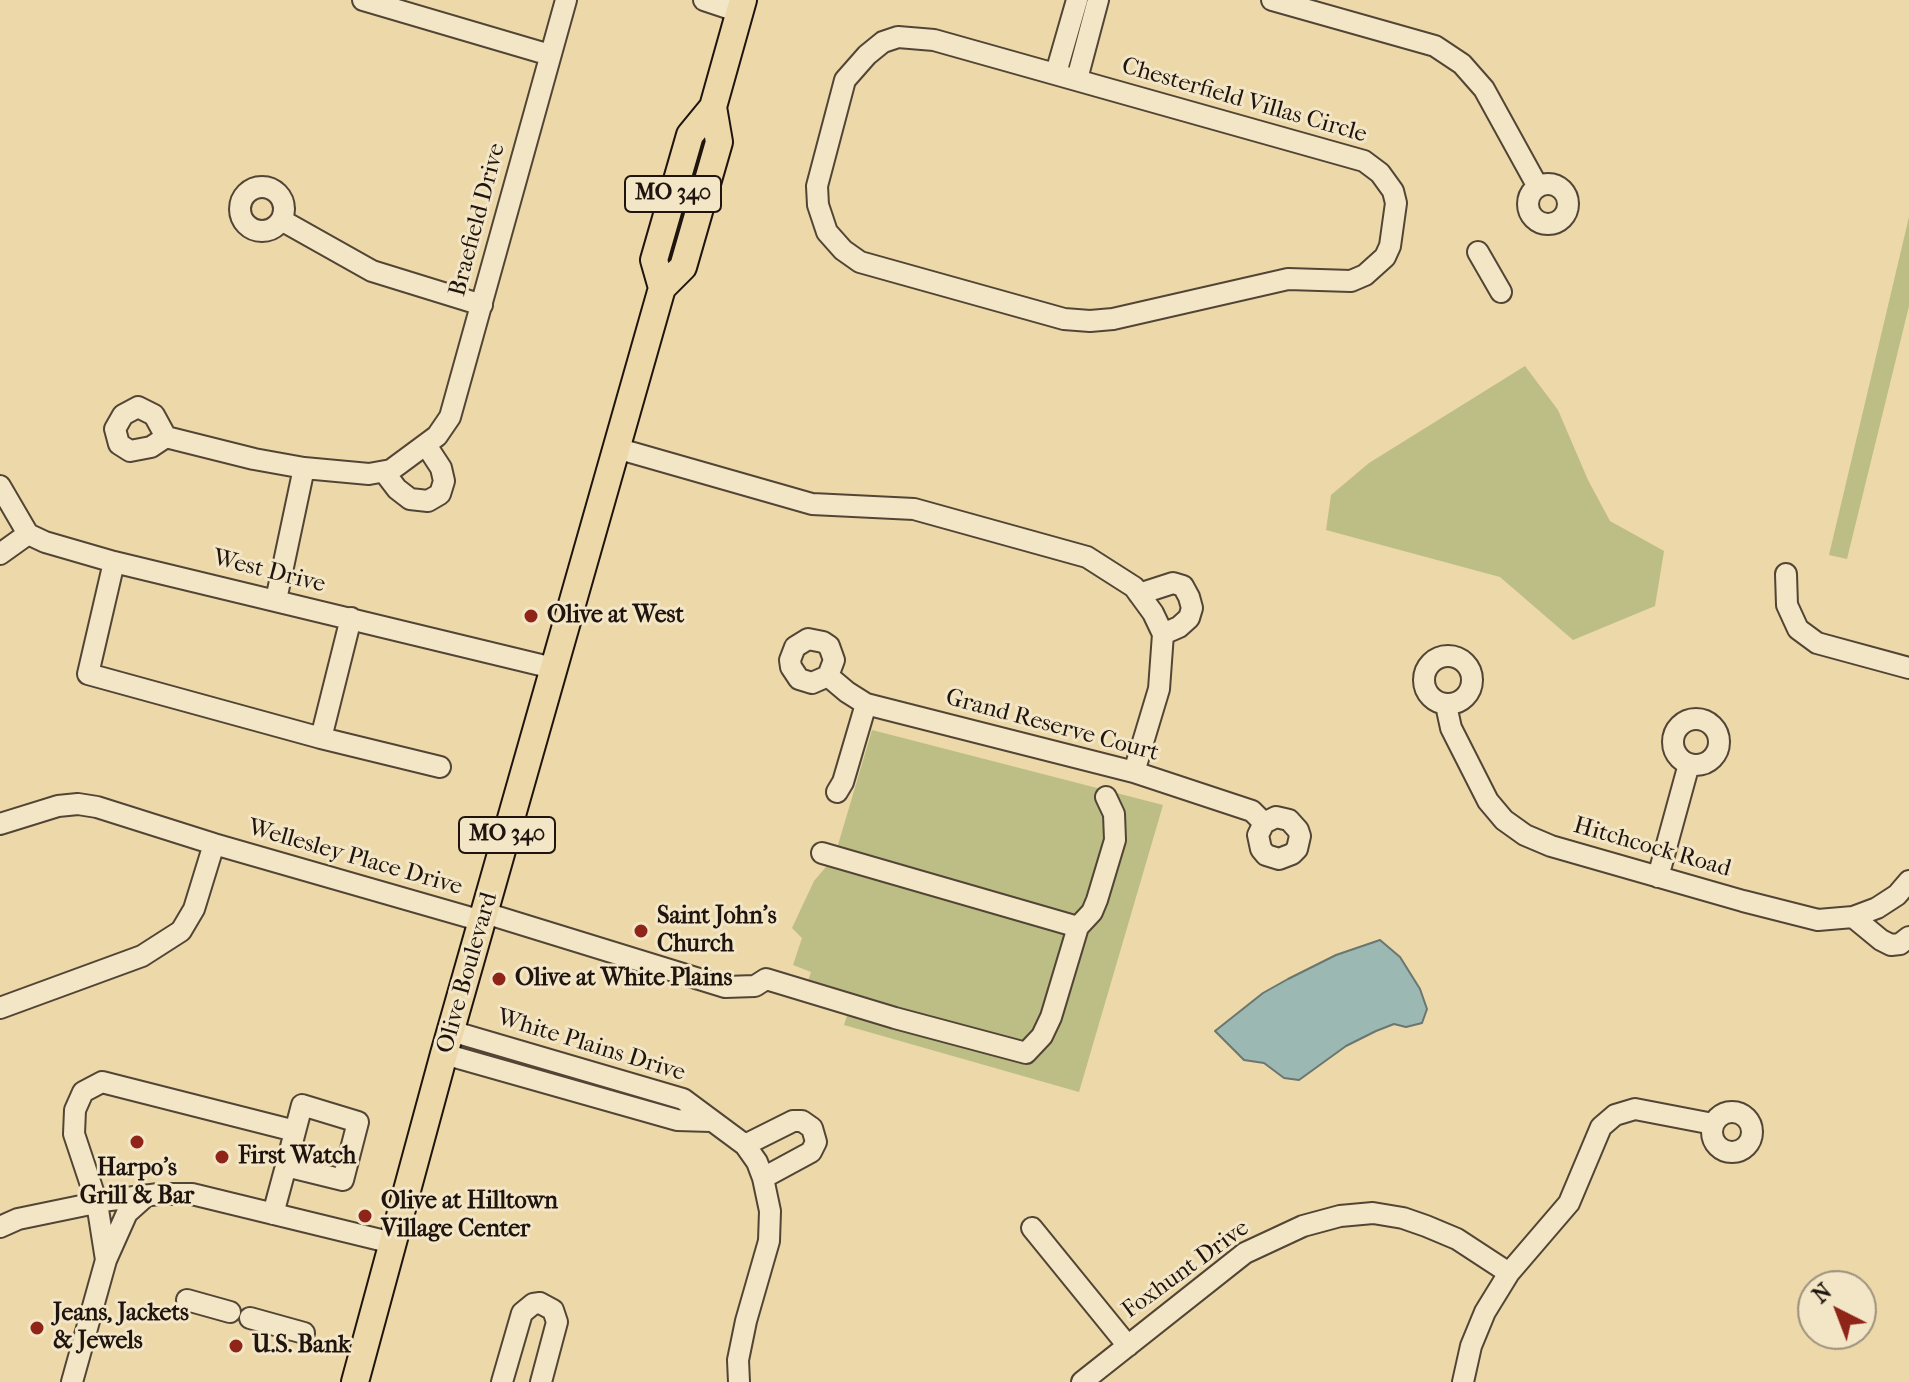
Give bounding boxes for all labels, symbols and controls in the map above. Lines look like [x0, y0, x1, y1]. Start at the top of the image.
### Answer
street label: Chesterfield Villas Circle [1118, 52, 1370, 150]
street label: Braefield Drive [444, 140, 512, 300]
road number: MO 340 [625, 176, 721, 212]
street label: West Drive [210, 544, 328, 600]
place label: Olive at West [547, 602, 684, 630]
marker: Olive at West [522, 607, 540, 625]
street label: Grand Reserve Court [942, 684, 1162, 768]
street label: Hitchcock Road [1570, 812, 1734, 884]
street label: Wellesley Place Drive [244, 814, 466, 902]
road number: MO 340 [459, 817, 555, 853]
street label: Olive Boulevard [431, 889, 505, 1057]
place label: Saint John's Church [657, 903, 777, 959]
marker: Saint John's Church [632, 922, 650, 940]
place label: Olive at White Plains [515, 965, 732, 993]
marker: Olive at White Plains [490, 970, 508, 988]
street label: White Plains Drive [493, 1004, 689, 1088]
marker: Harpo's Grill & Bar [128, 1133, 146, 1151]
place label: First Watch [238, 1143, 356, 1171]
marker: First Watch [213, 1148, 231, 1166]
place label: Harpo's Grill & Bar [80, 1155, 194, 1211]
place label: Olive at Hilltown Village Center [381, 1188, 558, 1244]
marker: Olive at Hilltown Village Center [356, 1207, 374, 1225]
street label: Foxhunt Drive [1117, 1214, 1255, 1326]
north arrow [1797, 1270, 1877, 1350]
text: N [1807, 1278, 1837, 1309]
place label: Jeans, Jackets & Jewels [53, 1300, 189, 1356]
marker: Jeans, Jackets & Jewels [28, 1319, 46, 1337]
place label: U.S. Bank [252, 1332, 350, 1360]
marker: U.S. Bank [227, 1337, 245, 1355]

